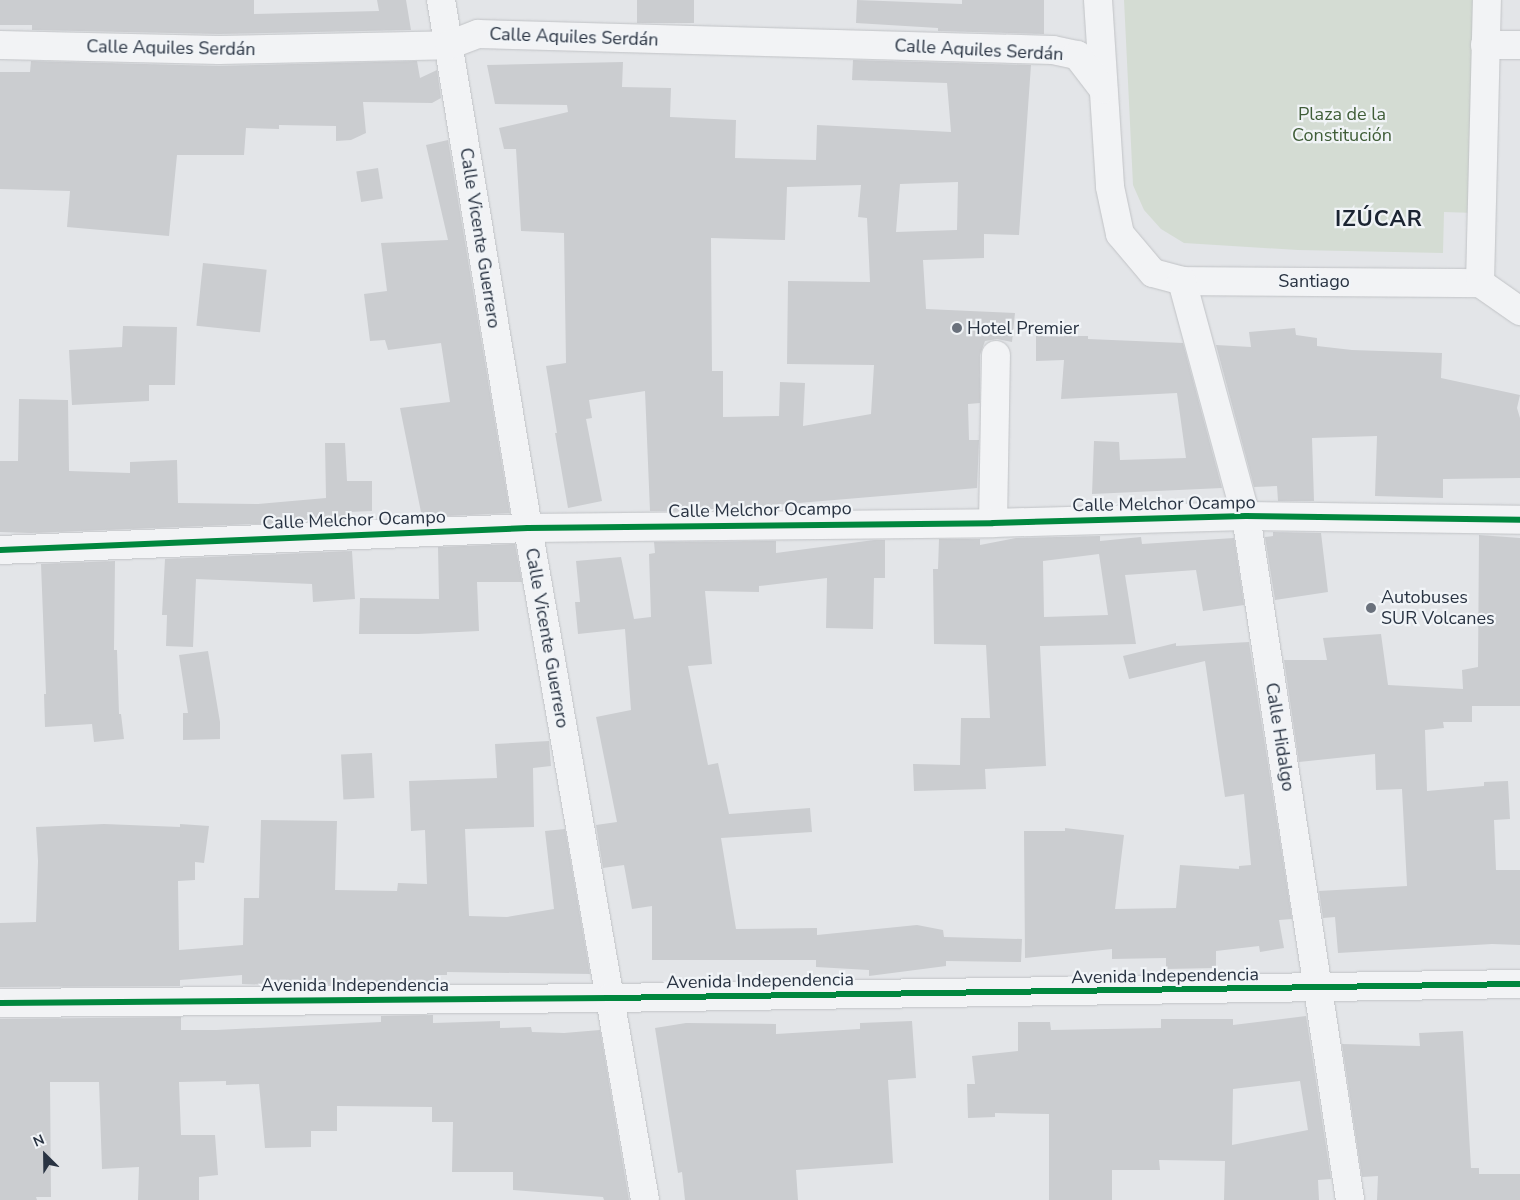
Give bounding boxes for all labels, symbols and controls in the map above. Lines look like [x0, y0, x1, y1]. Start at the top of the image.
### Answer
street label: Calle Aquiles Serdán [489, 23, 659, 51]
street label: Calle Aquiles Serdán [894, 35, 1064, 65]
street label: Calle Aquiles Serdán [86, 36, 256, 60]
park label: Plaza de la Constitución [1292, 104, 1392, 146]
street label: Calle Vicente Guerrero [455, 146, 505, 330]
district label: IZÚCAR [1334, 207, 1424, 233]
street label: Santiago [1278, 270, 1350, 292]
place label: Hotel Premier [967, 317, 1079, 339]
marker: Hotel Premier [951, 322, 963, 334]
street label: Calle Melchor Ocampo [1072, 492, 1256, 516]
street label: Calle Melchor Ocampo [668, 498, 852, 522]
street label: Calle Melchor Ocampo [262, 506, 446, 534]
street label: Calle Vicente Guerrero [521, 546, 573, 730]
place label: Autobuses SUR Volcanes [1381, 587, 1495, 630]
marker: Autobuses SUR Volcanes [1365, 602, 1377, 614]
street label: Calle Hidalgo [1261, 681, 1299, 793]
street label: Avenida Independencia [1071, 964, 1259, 988]
street label: Avenida Independencia [666, 969, 854, 993]
street label: Avenida Independencia [261, 974, 449, 996]
north arrow [20, 1130, 70, 1180]
text: N [30, 1130, 47, 1152]

